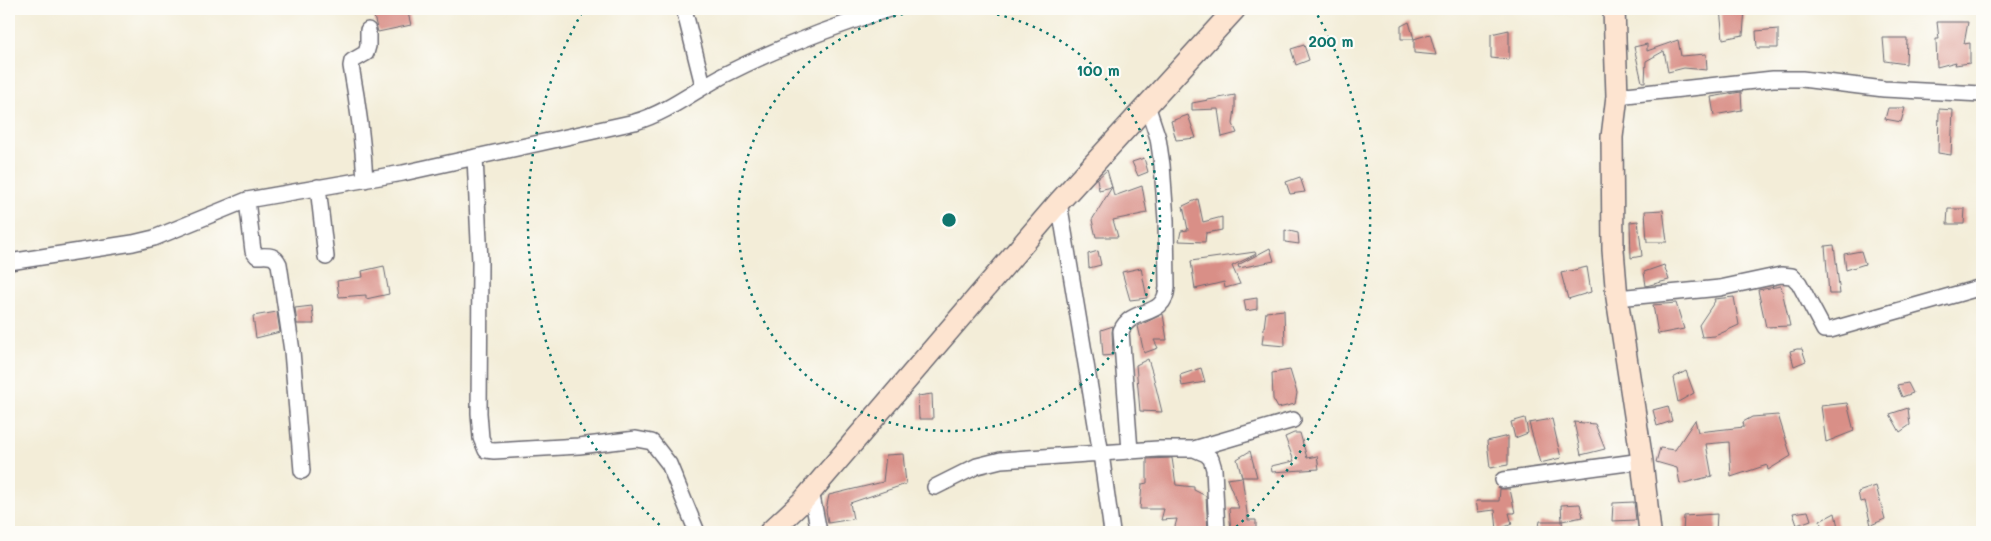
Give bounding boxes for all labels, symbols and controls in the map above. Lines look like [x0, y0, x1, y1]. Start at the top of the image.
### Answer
text: 200 m [1309, 31, 1354, 51]
text: 100 m [1076, 60, 1120, 80]
centre of rings [940, 211, 958, 229]

